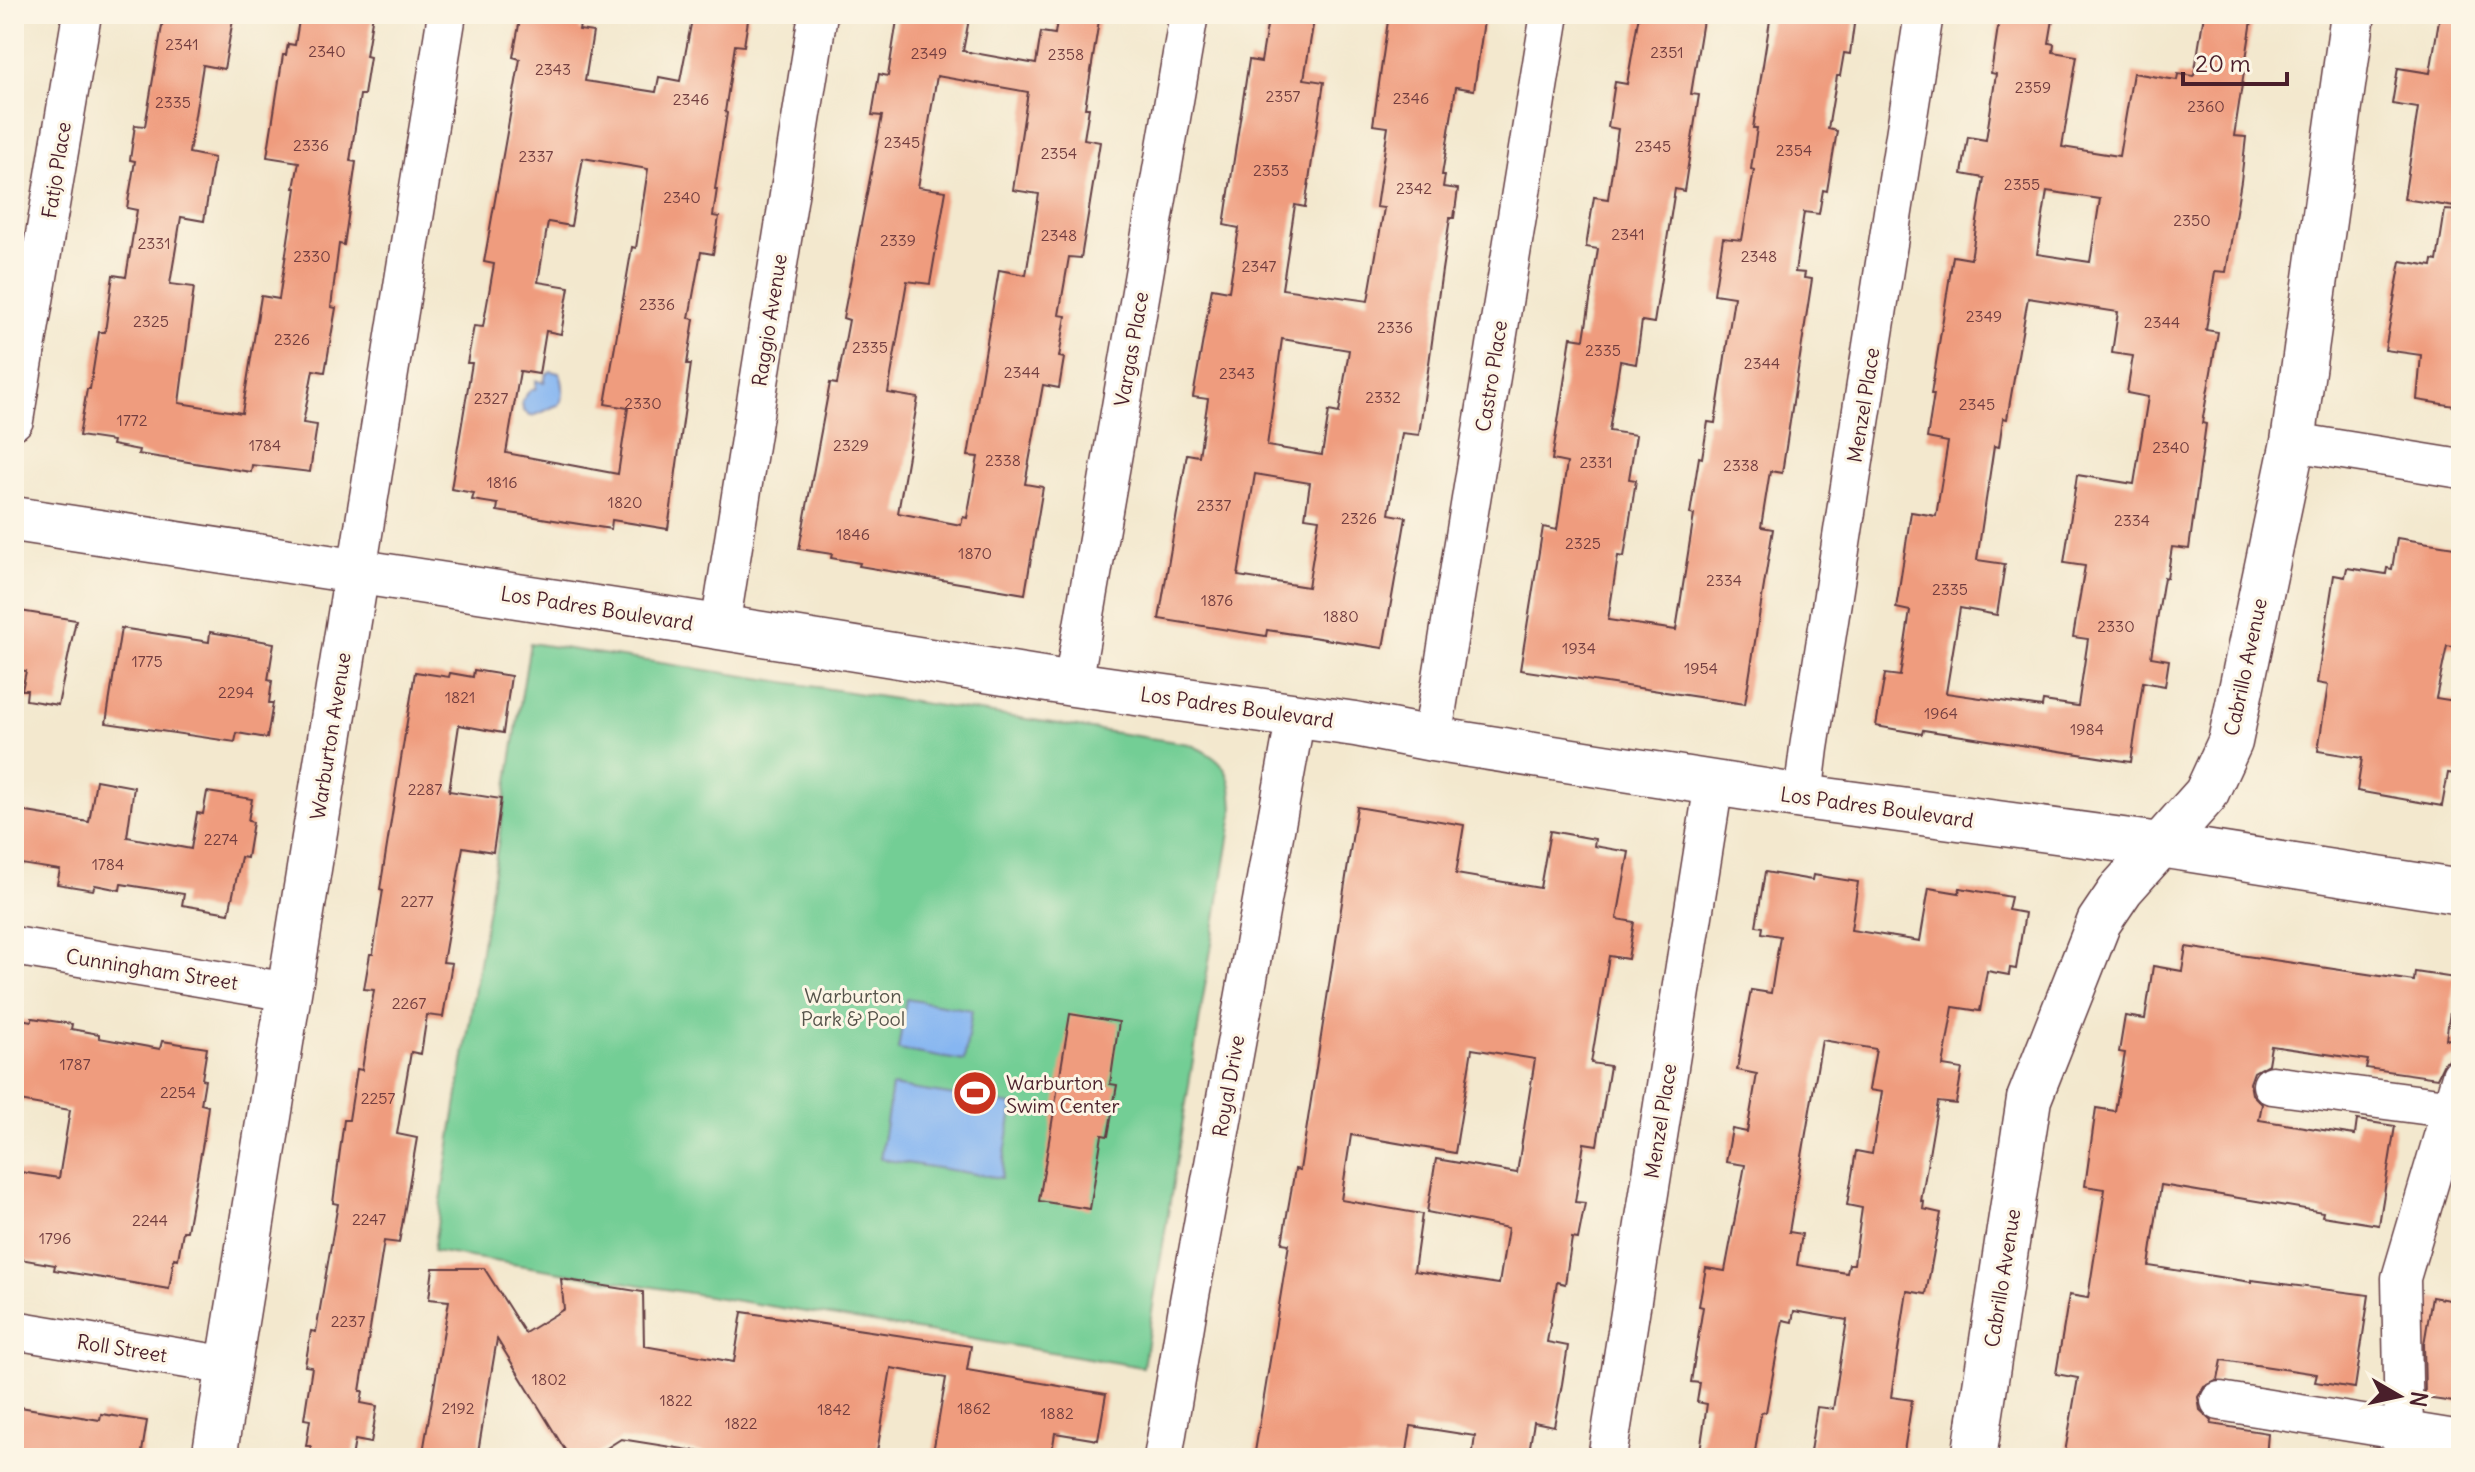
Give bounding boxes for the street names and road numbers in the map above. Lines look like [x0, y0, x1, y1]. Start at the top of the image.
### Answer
street label: Fatjo Place [36, 120, 76, 220]
street label: Raggio Avenue [746, 252, 792, 388]
street label: Vargas Place [1109, 290, 1153, 408]
street label: Castro Place [1470, 318, 1512, 434]
street label: Menzel Place [1842, 346, 1884, 464]
street label: Los Padres Boulevard [499, 580, 695, 636]
street label: Cabrillo Avenue [2218, 596, 2272, 738]
street label: Warburton Avenue [304, 650, 356, 822]
street label: Los Padres Boulevard [1139, 681, 1335, 733]
street label: Los Padres Boulevard [1779, 781, 1975, 833]
street label: Cunningham Street [64, 943, 240, 995]
street label: Royal Drive [1207, 1033, 1249, 1139]
street label: Menzel Place [1639, 1062, 1681, 1180]
street label: Cabrillo Avenue [1979, 1207, 2025, 1349]
street label: Roll Street [75, 1329, 169, 1367]

